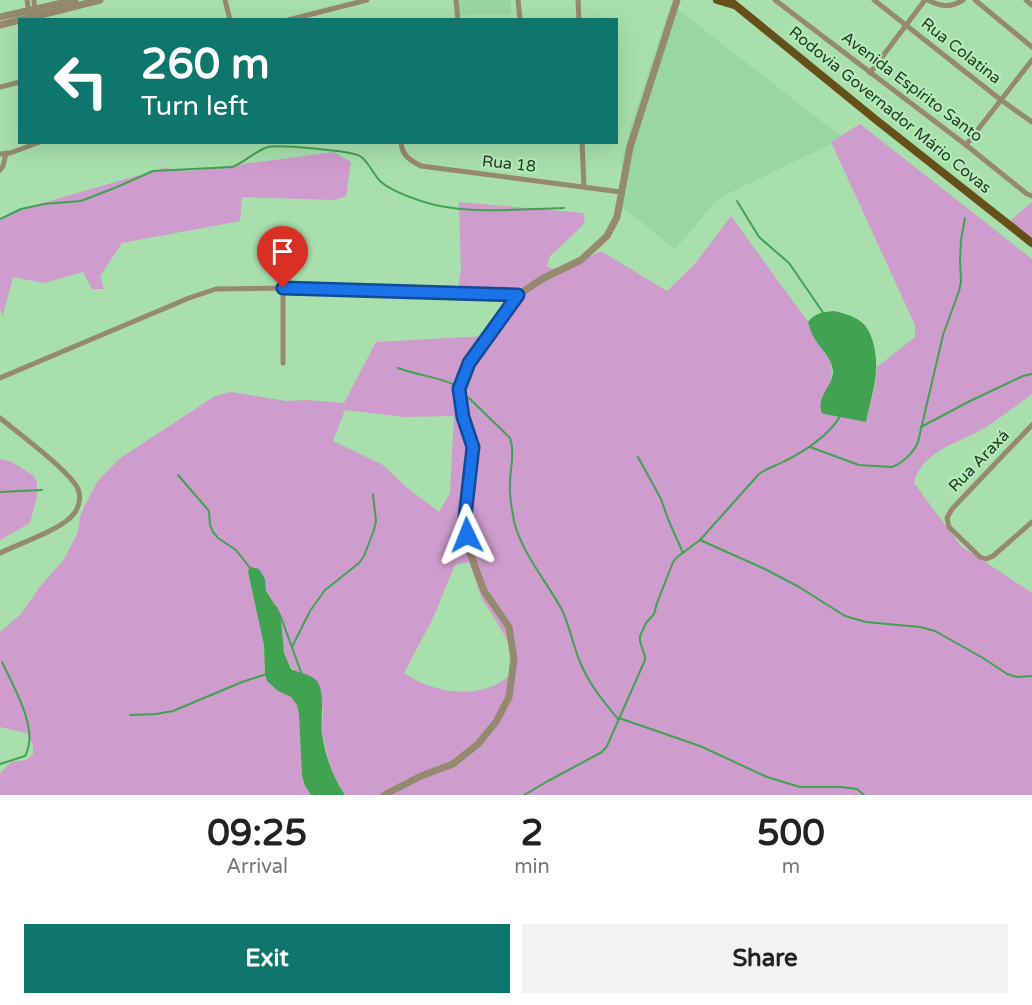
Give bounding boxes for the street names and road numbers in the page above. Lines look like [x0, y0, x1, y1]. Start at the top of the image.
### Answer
street label: Rua Colatina [917, 13, 1005, 89]
street label: Rodovia Governador Mário Covas [785, 22, 995, 198]
street label: Avenida Espírito Santo [837, 27, 987, 147]
street label: Rua 18 [481, 151, 537, 177]
street label: Rua Araxá [944, 426, 1014, 496]

